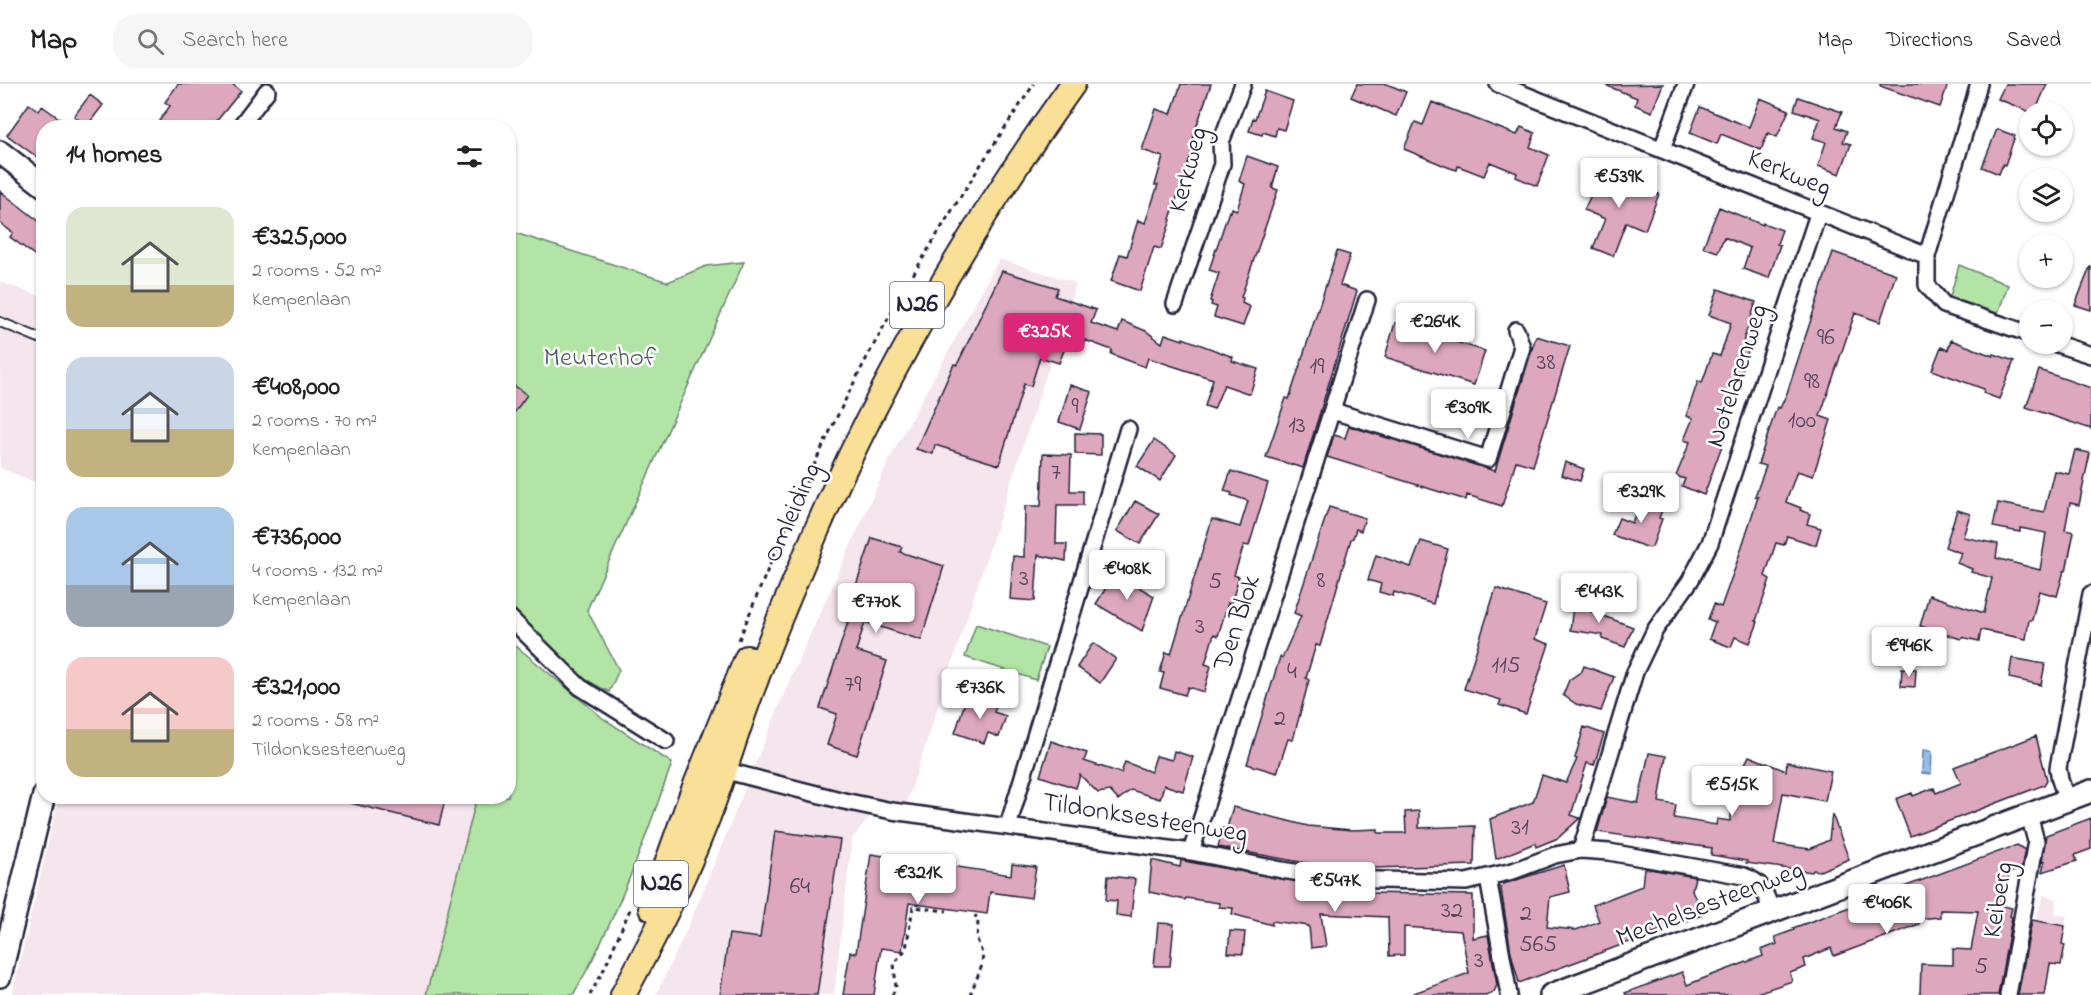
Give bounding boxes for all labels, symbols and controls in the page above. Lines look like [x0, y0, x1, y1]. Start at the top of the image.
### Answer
search box [113, 14, 533, 68]
text: Map [30, 21, 77, 62]
icon: search [134, 25, 167, 58]
text: Search here [182, 25, 288, 57]
text: Map [1817, 26, 1853, 56]
text: Directions [1886, 26, 1973, 56]
text: Saved [2006, 26, 2061, 56]
map controls [2019, 102, 2073, 354]
button: locate [2019, 102, 2073, 156]
street label: Kerkweg [1159, 123, 1219, 217]
text: 14 homes [66, 137, 162, 175]
icon: filters [453, 140, 486, 173]
street label: Kerkweg [1741, 140, 1837, 208]
pin: €539K [1577, 158, 1661, 209]
text: €539K [1594, 163, 1644, 192]
button: layers [2019, 168, 2073, 222]
text: €325,000 [252, 219, 347, 257]
icon: home [114, 231, 186, 303]
button: + [2019, 234, 2073, 288]
text: 2 rooms · 52 m² [252, 257, 382, 286]
road number: N26 [890, 282, 944, 328]
text: Kempenlaan [252, 286, 351, 315]
street label: Notelarenweg [1697, 299, 1779, 453]
button: − [2019, 300, 2073, 354]
pin: €264K [1393, 303, 1477, 354]
text: €264K [1410, 308, 1460, 337]
pin: €325K [1002, 313, 1086, 364]
text: €325K [1017, 318, 1071, 347]
house number: 96 [1817, 321, 1835, 356]
park label: Meuterhof [544, 339, 657, 378]
house number: 38 [1537, 346, 1555, 381]
house number: 19 [1310, 350, 1325, 385]
house number: 98 [1804, 365, 1820, 400]
text: €408,000 [252, 369, 340, 407]
icon: home [114, 381, 186, 453]
pin: €309K [1426, 389, 1510, 440]
house number: 9 [1071, 390, 1079, 425]
text: €309K [1445, 394, 1491, 423]
house number: 100 [1788, 404, 1816, 439]
text: 2 rooms · 70 m² [252, 407, 377, 436]
house number: 13 [1288, 409, 1306, 444]
text: Kempenlaan [252, 436, 351, 465]
house number: 7 [1051, 456, 1061, 491]
street label: Omleiding [754, 457, 832, 569]
pin: €329K [1599, 473, 1683, 524]
text: €329K [1617, 478, 1665, 507]
text: €736,000 [252, 519, 341, 557]
icon: home [114, 531, 186, 603]
pin: €408K [1085, 550, 1169, 601]
text: €408K [1103, 555, 1151, 584]
text: 4 rooms · 132 m² [252, 557, 383, 586]
house number: 3 [1019, 562, 1029, 597]
house number: 8 [1317, 564, 1326, 599]
house number: 5 [1208, 565, 1222, 600]
street label: Den Blok [1204, 570, 1272, 677]
pin: €443K [1557, 573, 1641, 624]
text: €443K [1575, 578, 1623, 607]
pin: €770K [834, 583, 918, 634]
text: Kempenlaan [252, 586, 351, 615]
text: €770K [852, 588, 900, 617]
house number: 3 [1195, 610, 1205, 645]
pin: €946K [1867, 627, 1951, 678]
text: €946K [1886, 632, 1932, 661]
house number: 115 [1492, 649, 1521, 684]
house number: 4 [1287, 655, 1297, 690]
house number: 79 [844, 668, 862, 703]
text: €321,000 [252, 669, 340, 707]
pin: €736K [938, 669, 1022, 720]
text: €736K [956, 674, 1004, 703]
icon: home [114, 681, 186, 753]
house number: 2 [1274, 702, 1286, 737]
text: 2 rooms · 58 m² [252, 707, 379, 736]
text: Tildonksesteenweg [252, 736, 406, 765]
pin: €515K [1690, 766, 1774, 817]
text: €515K [1706, 771, 1758, 800]
street label: Tildonksesteenweg [1040, 784, 1250, 854]
house number: 31 [1511, 811, 1529, 846]
street label: Mechelsesteenweg [1611, 851, 1809, 959]
pin: €321K [876, 854, 960, 905]
text: €321K [894, 859, 942, 888]
street label: Keiberg [1973, 859, 2025, 941]
road number: N26 [634, 861, 688, 907]
pin: €547K [1293, 862, 1377, 913]
text: €547K [1309, 867, 1361, 896]
house number: 64 [790, 870, 810, 905]
pin: €406K [1845, 884, 1929, 935]
text: €406K [1862, 889, 1912, 918]
house number: 32 [1441, 894, 1463, 929]
house number: 2 [1520, 897, 1532, 932]
house number: 565 [1519, 928, 1557, 963]
house number: 3 [1474, 944, 1484, 979]
house number: 5 [1974, 950, 1988, 985]

